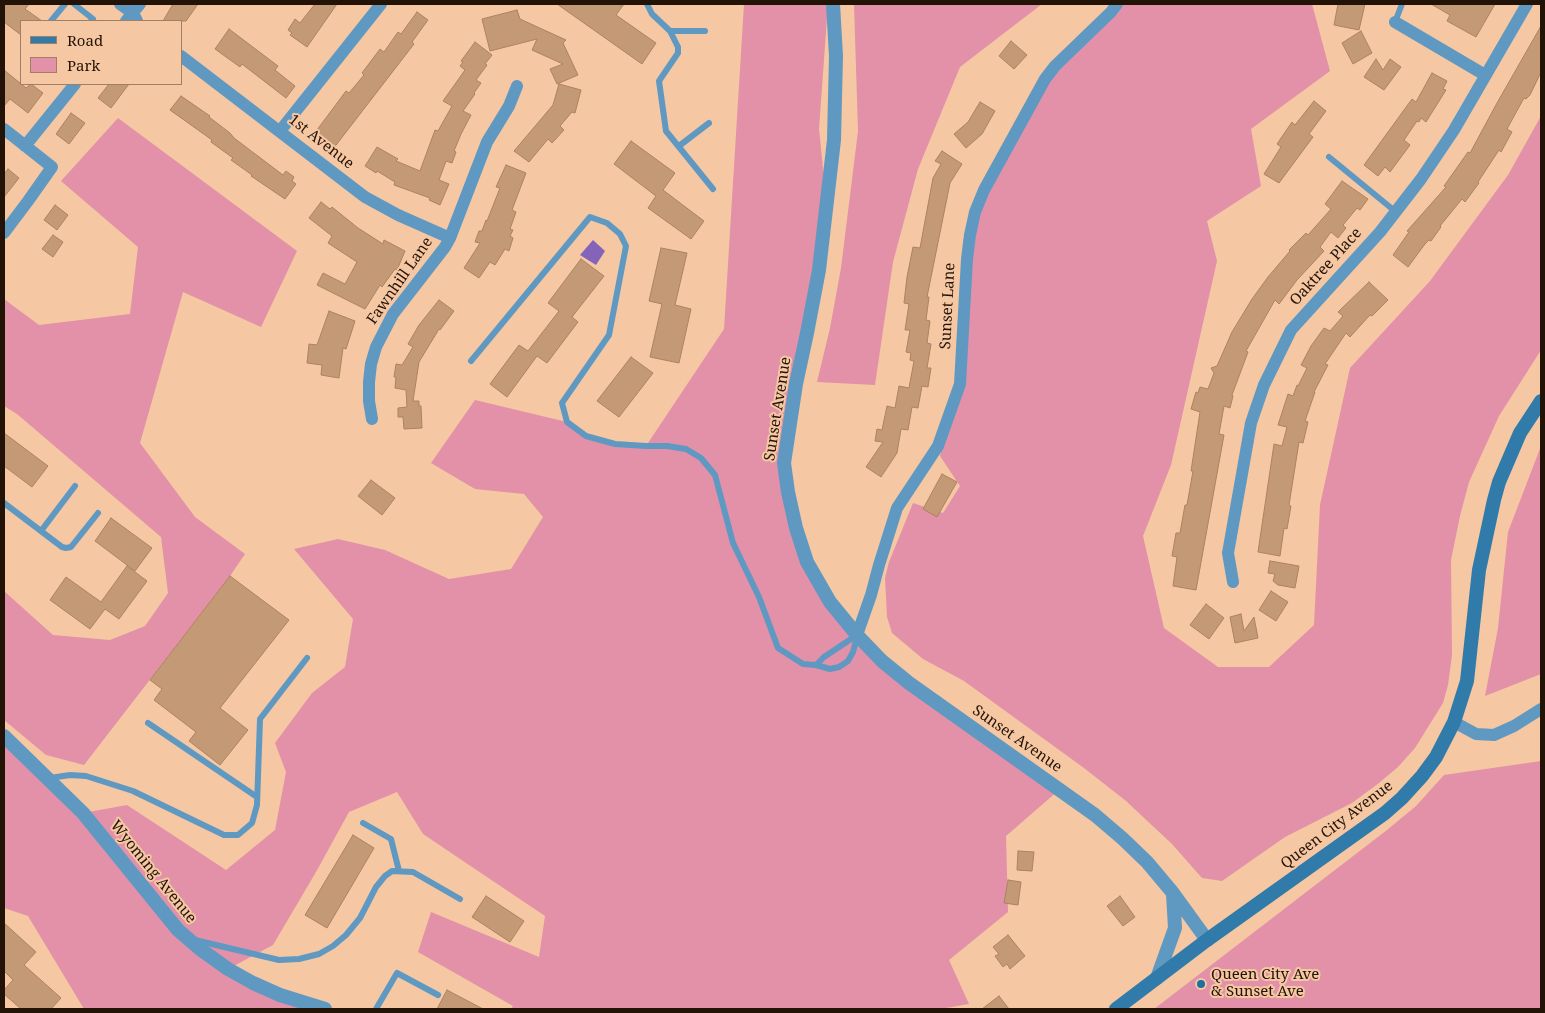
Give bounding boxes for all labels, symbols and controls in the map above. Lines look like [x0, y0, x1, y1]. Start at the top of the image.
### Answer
legend [20, 20, 182, 85]
text: Road [67, 30, 103, 50]
text: Park [67, 55, 100, 75]
street label: 1st Avenue [285, 111, 357, 173]
street label: Oaktree Place [1286, 224, 1366, 310]
street label: Fawnhill Lane [363, 234, 437, 328]
street label: Sunset Lane [937, 262, 959, 350]
street label: Sunset Avenue [761, 356, 795, 462]
street label: Sunset Avenue [969, 702, 1065, 776]
street label: Queen City Avenue [1277, 777, 1397, 873]
street label: Wyoming Avenue [106, 817, 200, 927]
place label: Queen City Ave & Sunset Ave [1211, 966, 1319, 1001]
marker: Queen City Ave & Sunset Ave [1195, 978, 1207, 990]

